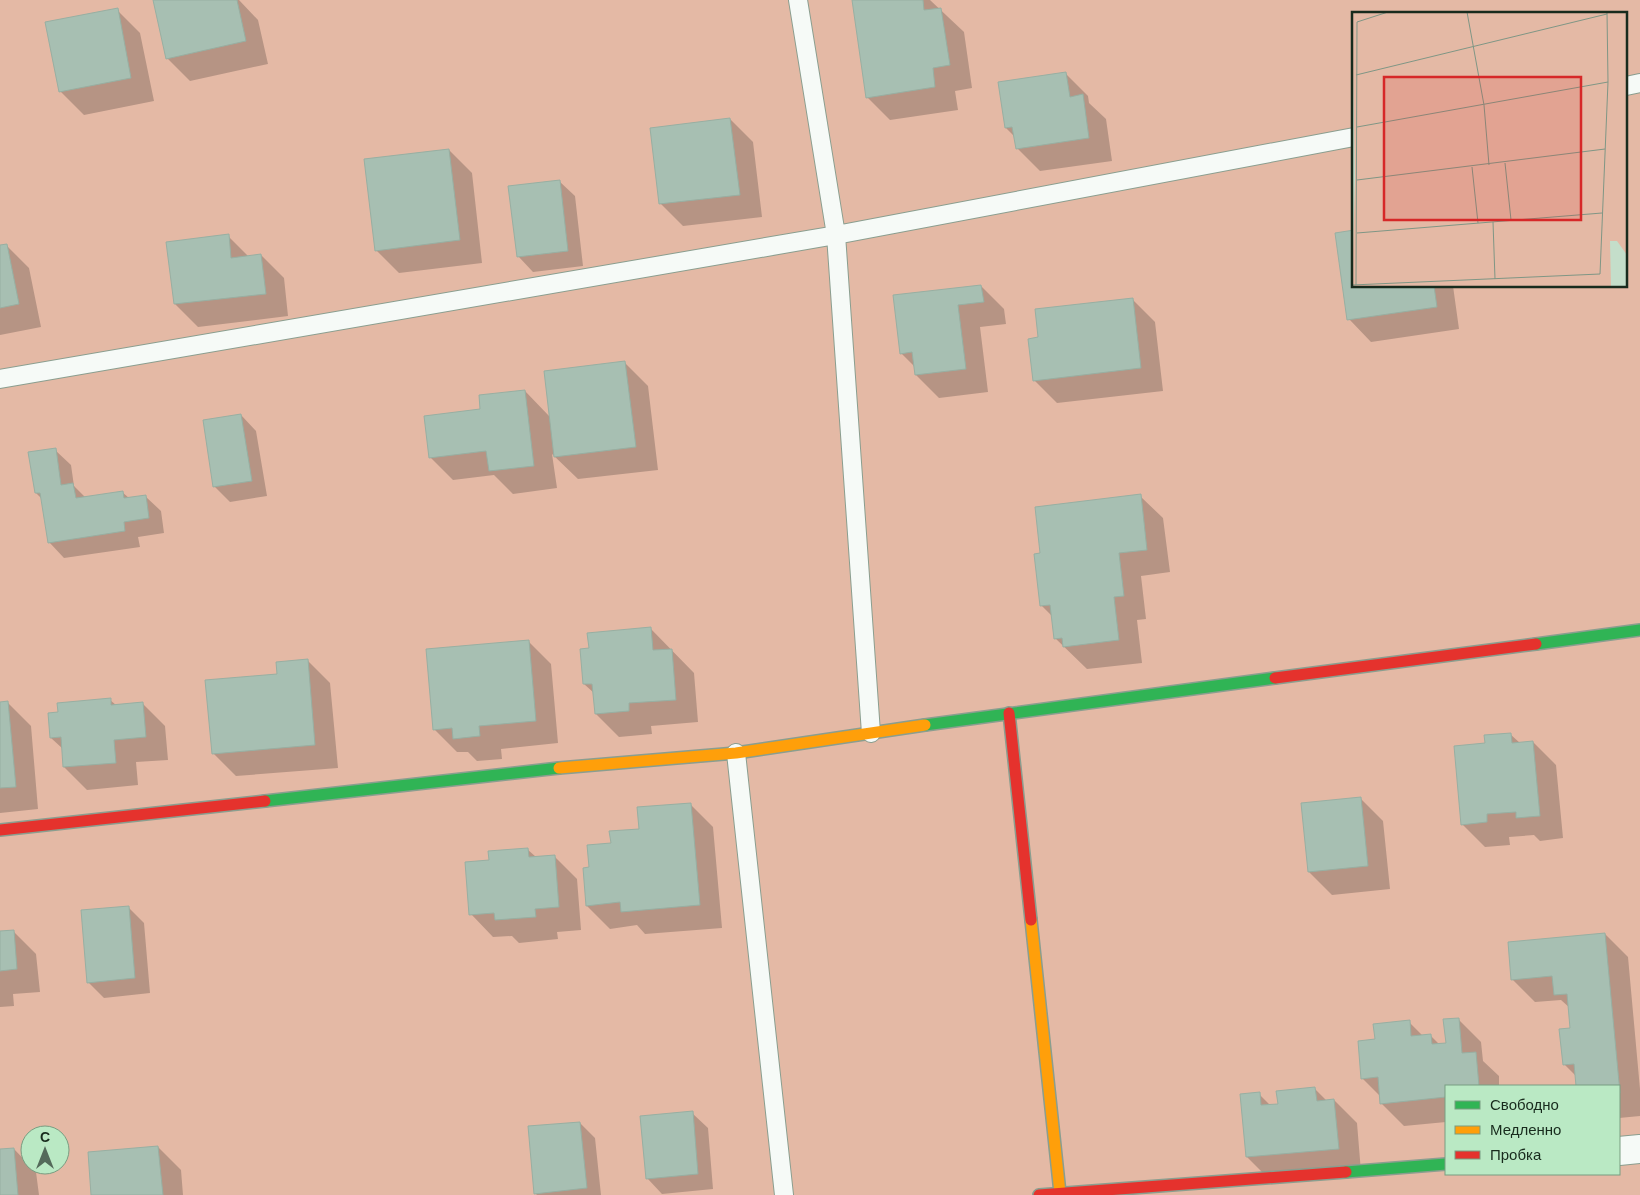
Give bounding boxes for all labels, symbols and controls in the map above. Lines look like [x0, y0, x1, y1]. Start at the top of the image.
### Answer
inset map [1352, 12, 1628, 288]
legend [1445, 1085, 1620, 1175]
text: Свободно [1490, 1096, 1559, 1113]
text: Медленно [1490, 1121, 1561, 1138]
north arrow [20, 1125, 70, 1175]
text: С [40, 1129, 50, 1145]
text: Пробка [1490, 1146, 1542, 1163]

